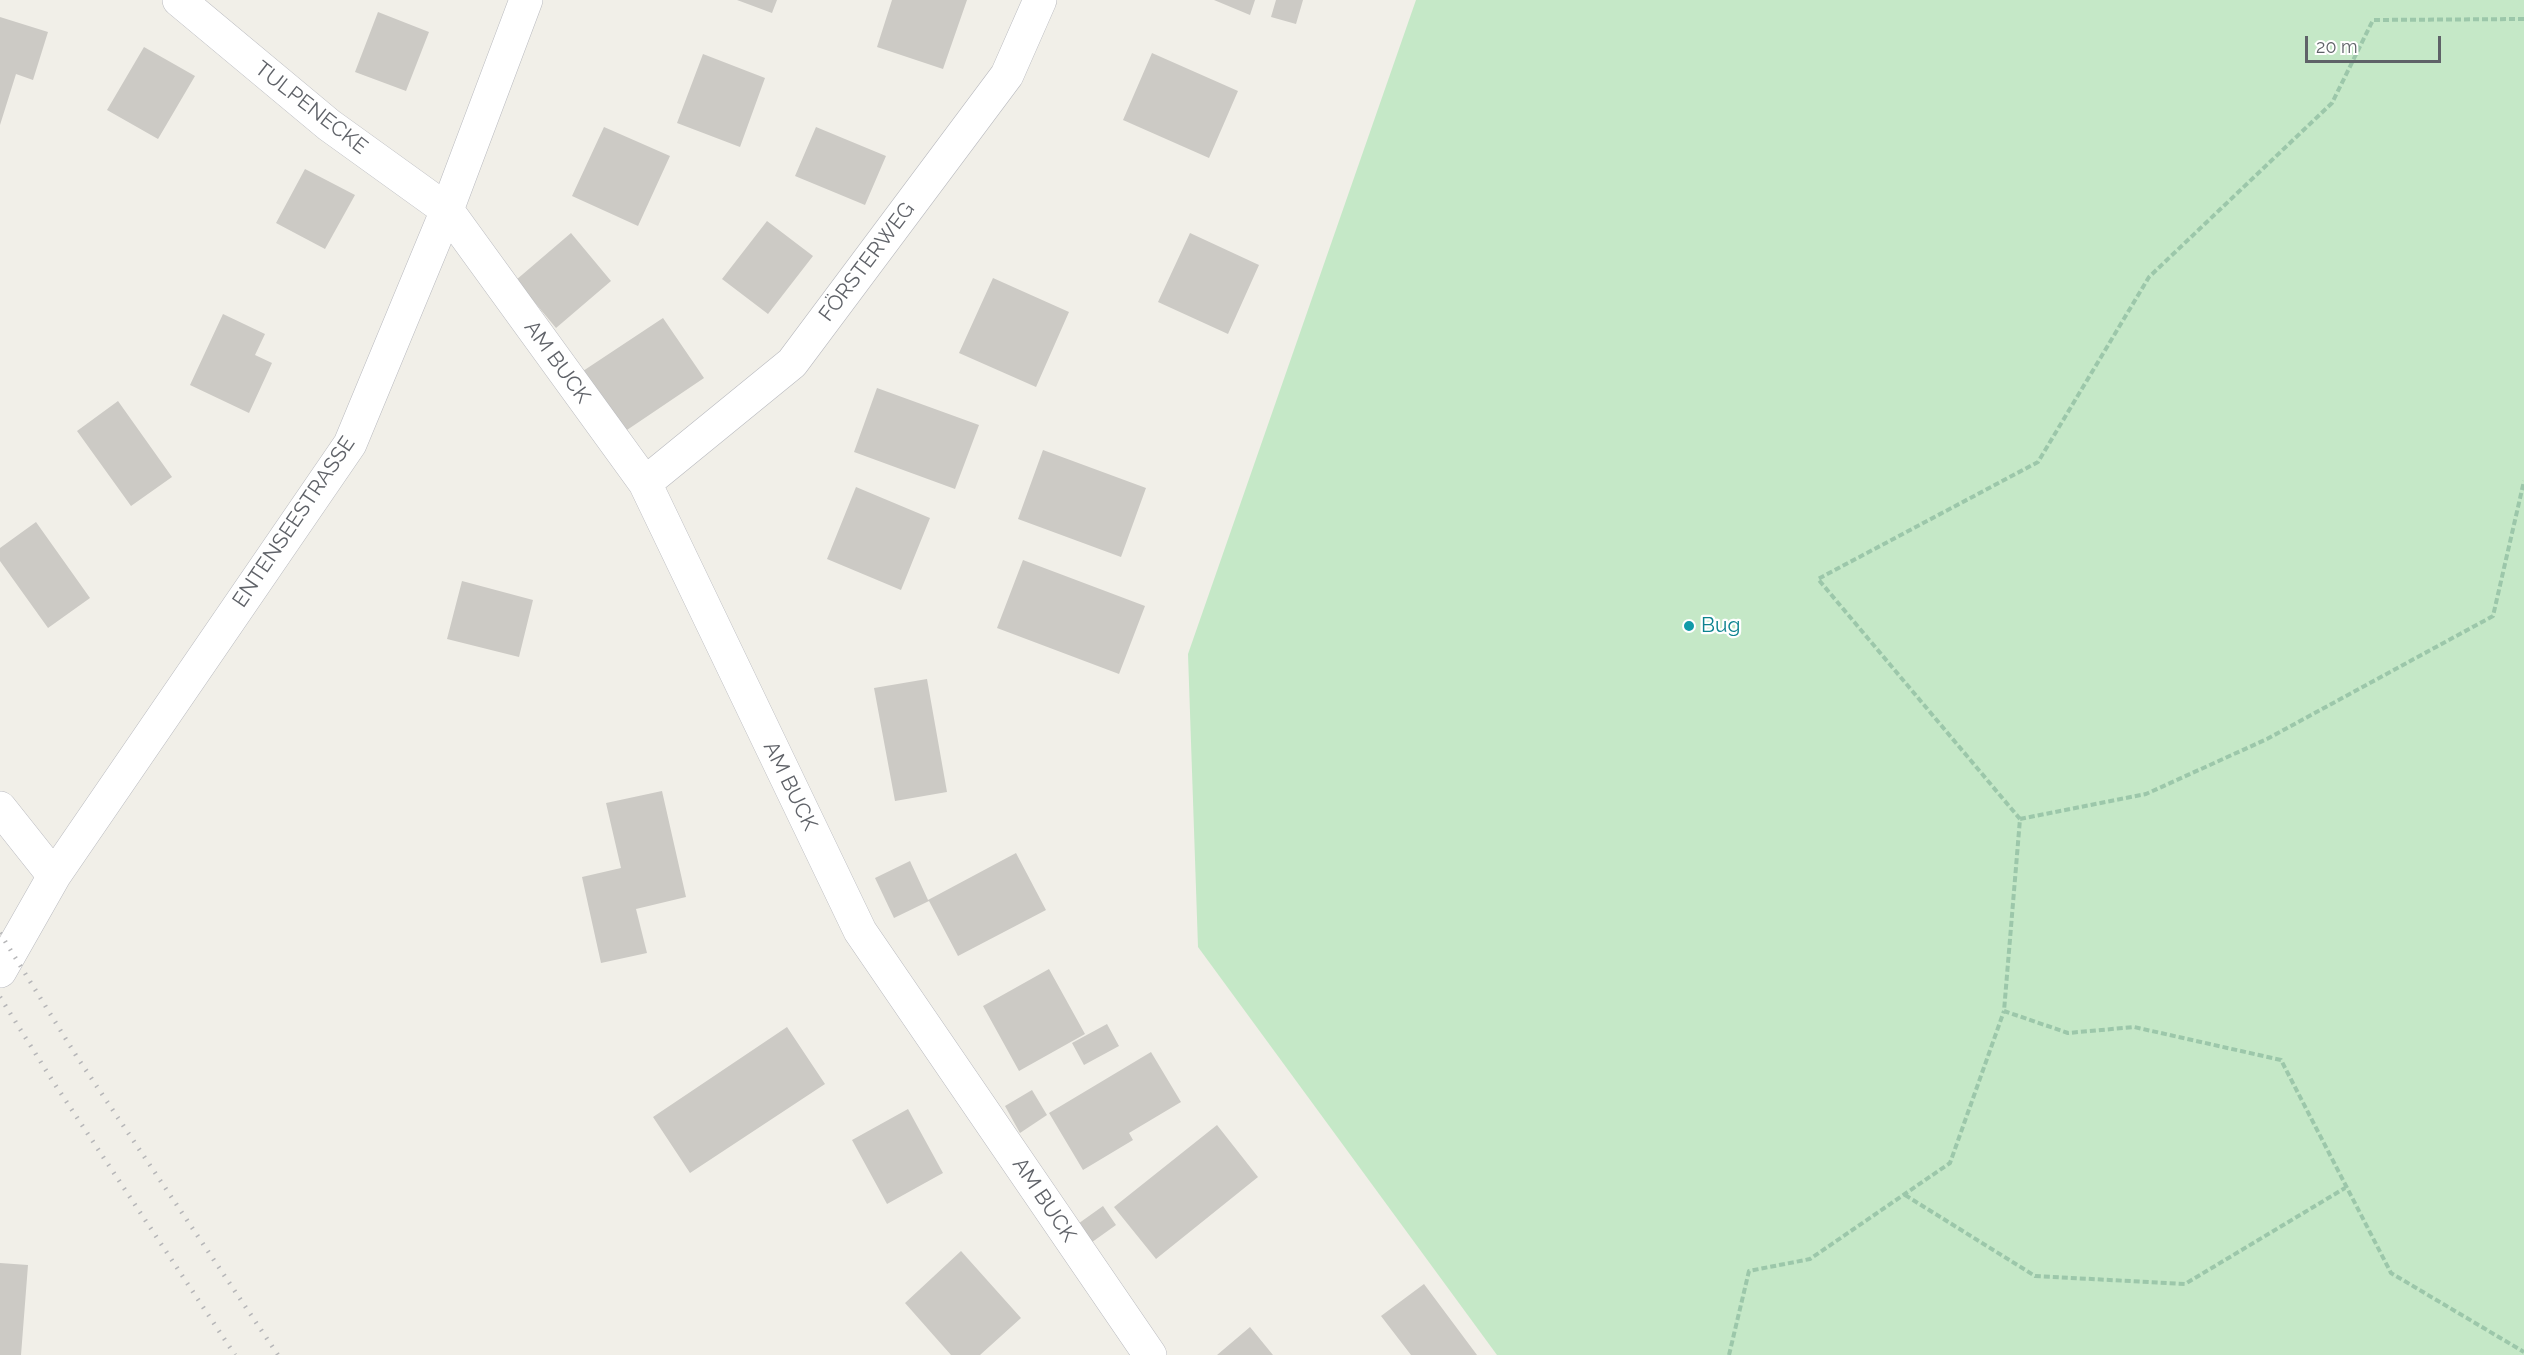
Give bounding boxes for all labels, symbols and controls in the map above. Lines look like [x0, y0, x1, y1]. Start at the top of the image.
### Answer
scale bar [2308, 24, 2444, 62]
text: 20 m [2316, 36, 2358, 57]
street label: TULPENECKE [250, 56, 372, 160]
street label: FÖRSTERWEG [814, 197, 920, 327]
street label: AM BUCK [519, 316, 595, 408]
street label: ENTENSEESTRASSE [228, 432, 360, 612]
place label: Bug [1701, 613, 1740, 639]
marker: Bug [1682, 619, 1696, 633]
street label: AM BUCK [758, 737, 822, 835]
street label: AM BUCK [1007, 1153, 1081, 1247]

